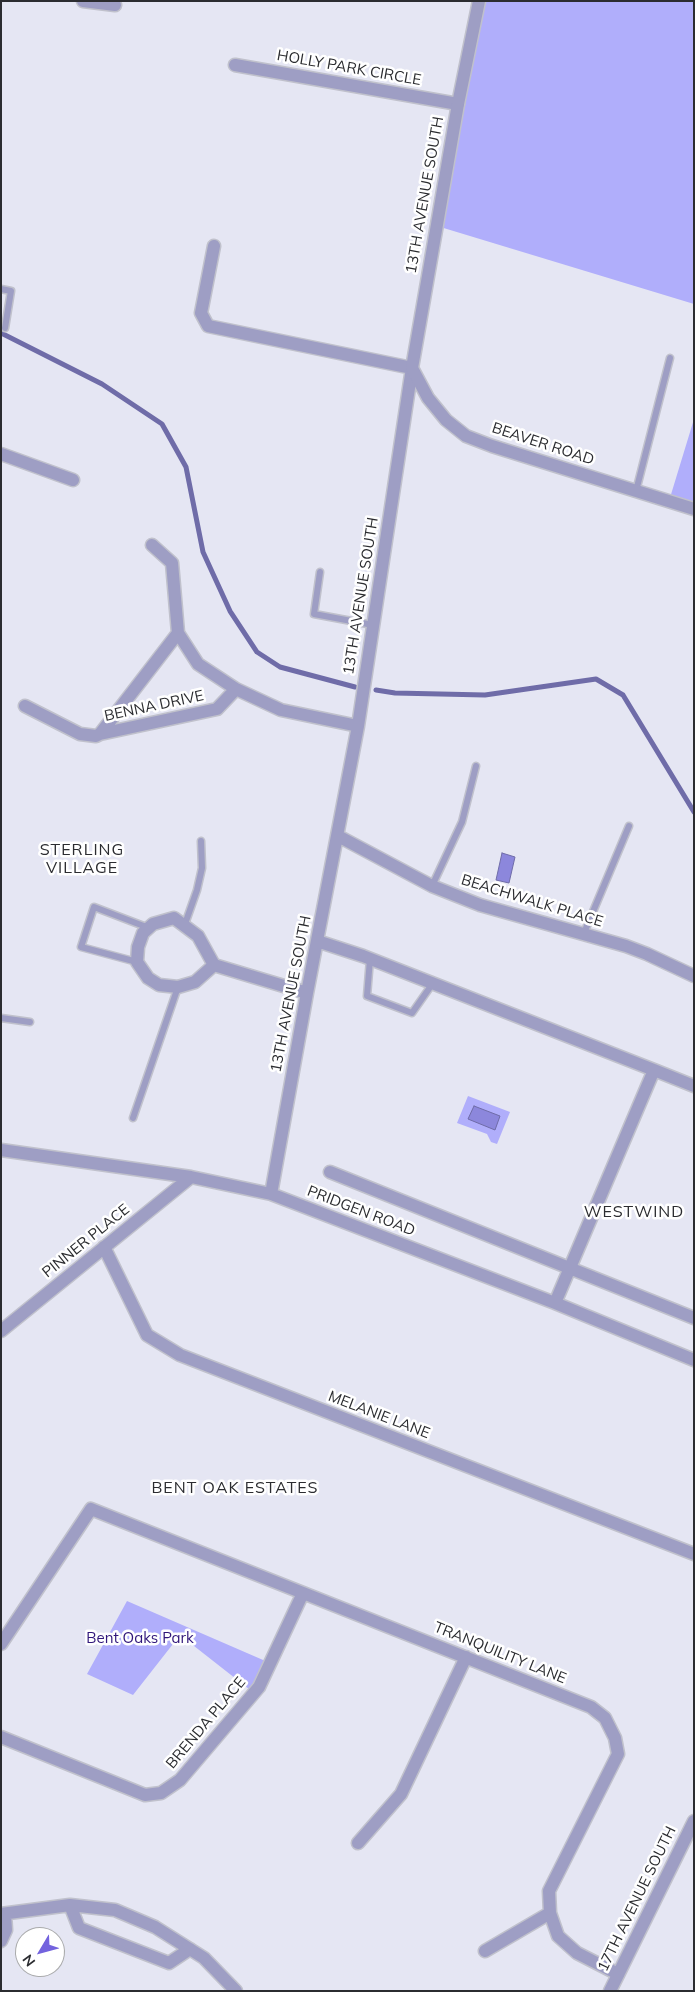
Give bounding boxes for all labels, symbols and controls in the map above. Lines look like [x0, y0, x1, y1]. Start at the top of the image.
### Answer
street label: HOLLY PARK CIRCLE [276, 46, 422, 90]
street label: 13TH AVENUE SOUTH [402, 115, 448, 275]
street label: BEAVER ROAD [490, 419, 596, 469]
street label: 13TH AVENUE SOUTH [340, 516, 382, 676]
street label: BENNA DRIVE [103, 687, 205, 725]
district label: STERLING VILLAGE [39, 840, 125, 878]
street label: BEACHWALK PLACE [459, 871, 605, 931]
street label: 13TH AVENUE SOUTH [267, 914, 315, 1074]
street label: PRIDGEN ROAD [305, 1182, 417, 1240]
street label: PINNER PLACE [39, 1200, 133, 1282]
district label: WESTWIND [583, 1202, 685, 1222]
street label: MELANIE LANE [326, 1387, 432, 1443]
district label: BENT OAK ESTATES [149, 1478, 321, 1498]
street label: TRANQUILITY LANE [431, 1618, 569, 1688]
park label: Bent Oaks Park [86, 1629, 194, 1647]
street label: BRENDA PLACE [162, 1674, 250, 1772]
street label: 17TH AVENUE SOUTH [594, 1823, 680, 1975]
north arrow [15, 1927, 65, 1977]
text: N [18, 1951, 39, 1970]

